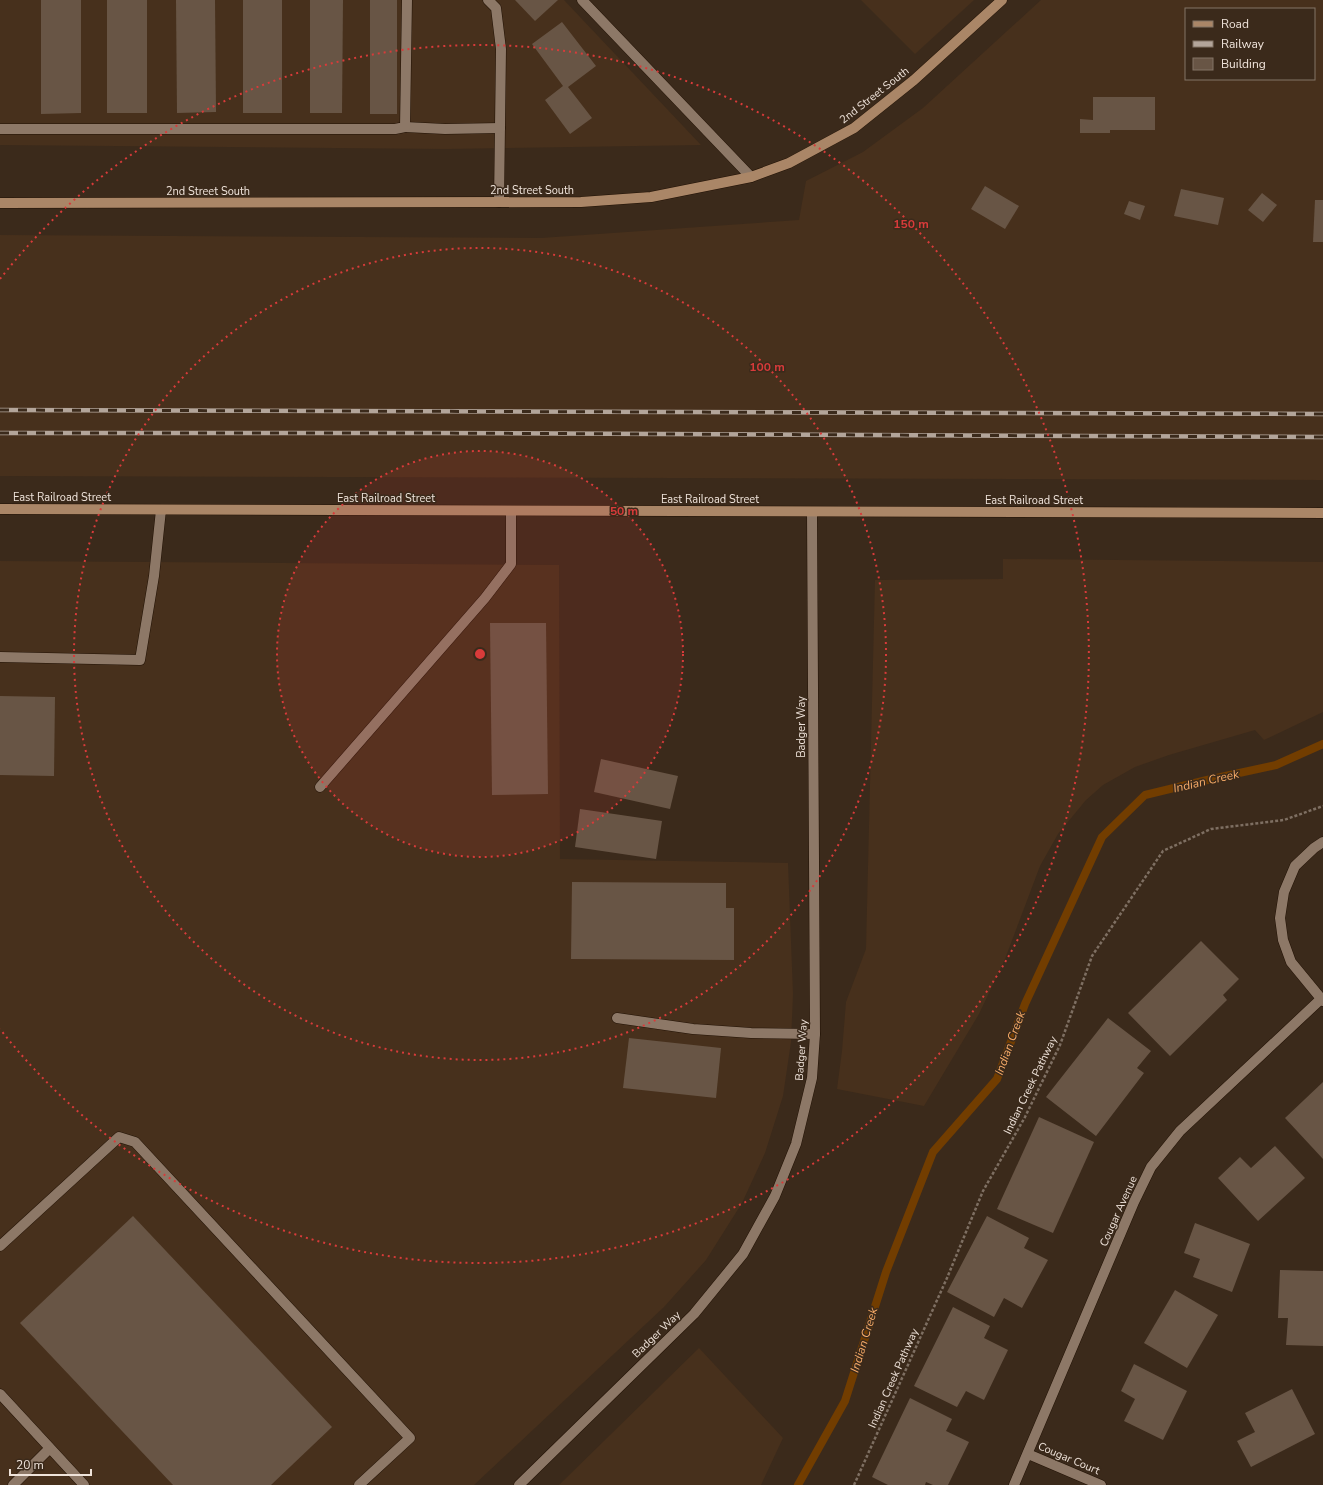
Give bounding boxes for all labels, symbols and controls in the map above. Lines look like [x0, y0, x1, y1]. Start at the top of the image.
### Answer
legend [1185, 8, 1315, 80]
text: Road [1221, 16, 1249, 32]
text: Railway [1221, 36, 1265, 52]
text: Building [1221, 56, 1266, 72]
street label: 2nd Street South [837, 64, 912, 127]
street label: 2nd Street South [490, 183, 574, 198]
street label: 2nd Street South [166, 184, 250, 199]
text: 150 m [893, 216, 929, 232]
text: 100 m [749, 359, 785, 375]
street label: East Railroad Street [13, 490, 111, 505]
street label: East Railroad Street [337, 491, 435, 506]
street label: East Railroad Street [661, 492, 759, 507]
street label: East Railroad Street [985, 493, 1083, 508]
text: 50 m [610, 503, 638, 519]
centre of rings [473, 647, 487, 661]
street label: Badger Way [794, 696, 809, 758]
water label: Indian Creek [1172, 765, 1241, 796]
water label: Indian Creek [991, 1008, 1029, 1077]
street label: Badger Way [792, 1018, 811, 1081]
street label: Indian Creek Pathway [1000, 1033, 1061, 1137]
street label: Cougar Avenue [1096, 1173, 1141, 1249]
water label: Indian Creek [847, 1305, 882, 1374]
street label: Badger Way [629, 1307, 684, 1361]
street label: Indian Creek Pathway [865, 1326, 922, 1430]
street label: Cougar Court [1036, 1439, 1102, 1478]
scale bar [10, 1451, 91, 1477]
text: 20 m [16, 1457, 44, 1473]

